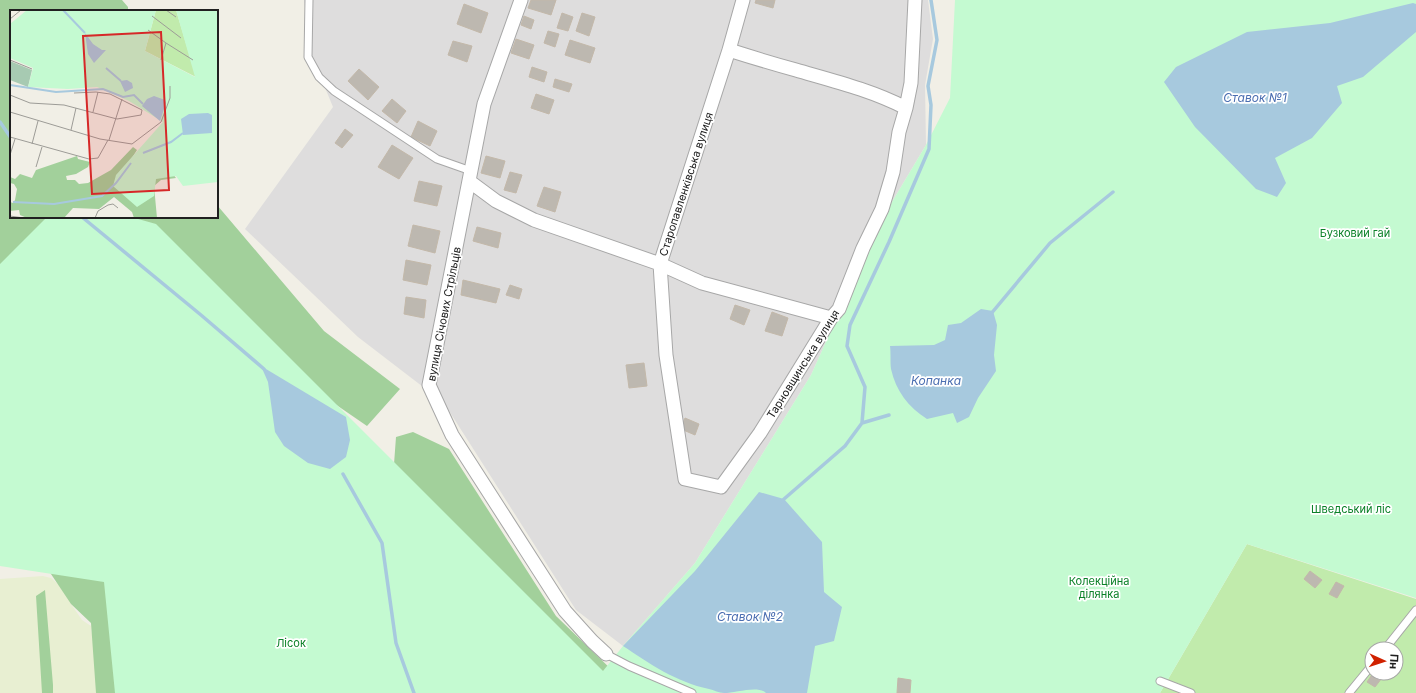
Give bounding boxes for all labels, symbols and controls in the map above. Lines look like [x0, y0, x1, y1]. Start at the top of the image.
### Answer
inset map [10, 10, 218, 218]
water label: Ставок №1 [1223, 90, 1287, 105]
street label: Старопавленківська вулиця [656, 110, 716, 258]
park label: Бузковий гай [1320, 226, 1390, 240]
street label: вулиця Січових Стрільців [424, 246, 464, 382]
street label: Тарновщинська вулиця [764, 307, 842, 421]
water label: Копанка [911, 373, 961, 388]
park label: Шведський ліс [1311, 502, 1391, 516]
park label: Колекційна ділянка [1069, 574, 1129, 601]
water label: Ставок №2 [717, 609, 784, 624]
park label: Лісок [276, 636, 306, 650]
north arrow [1364, 641, 1404, 681]
text: Пн [1387, 654, 1401, 670]

